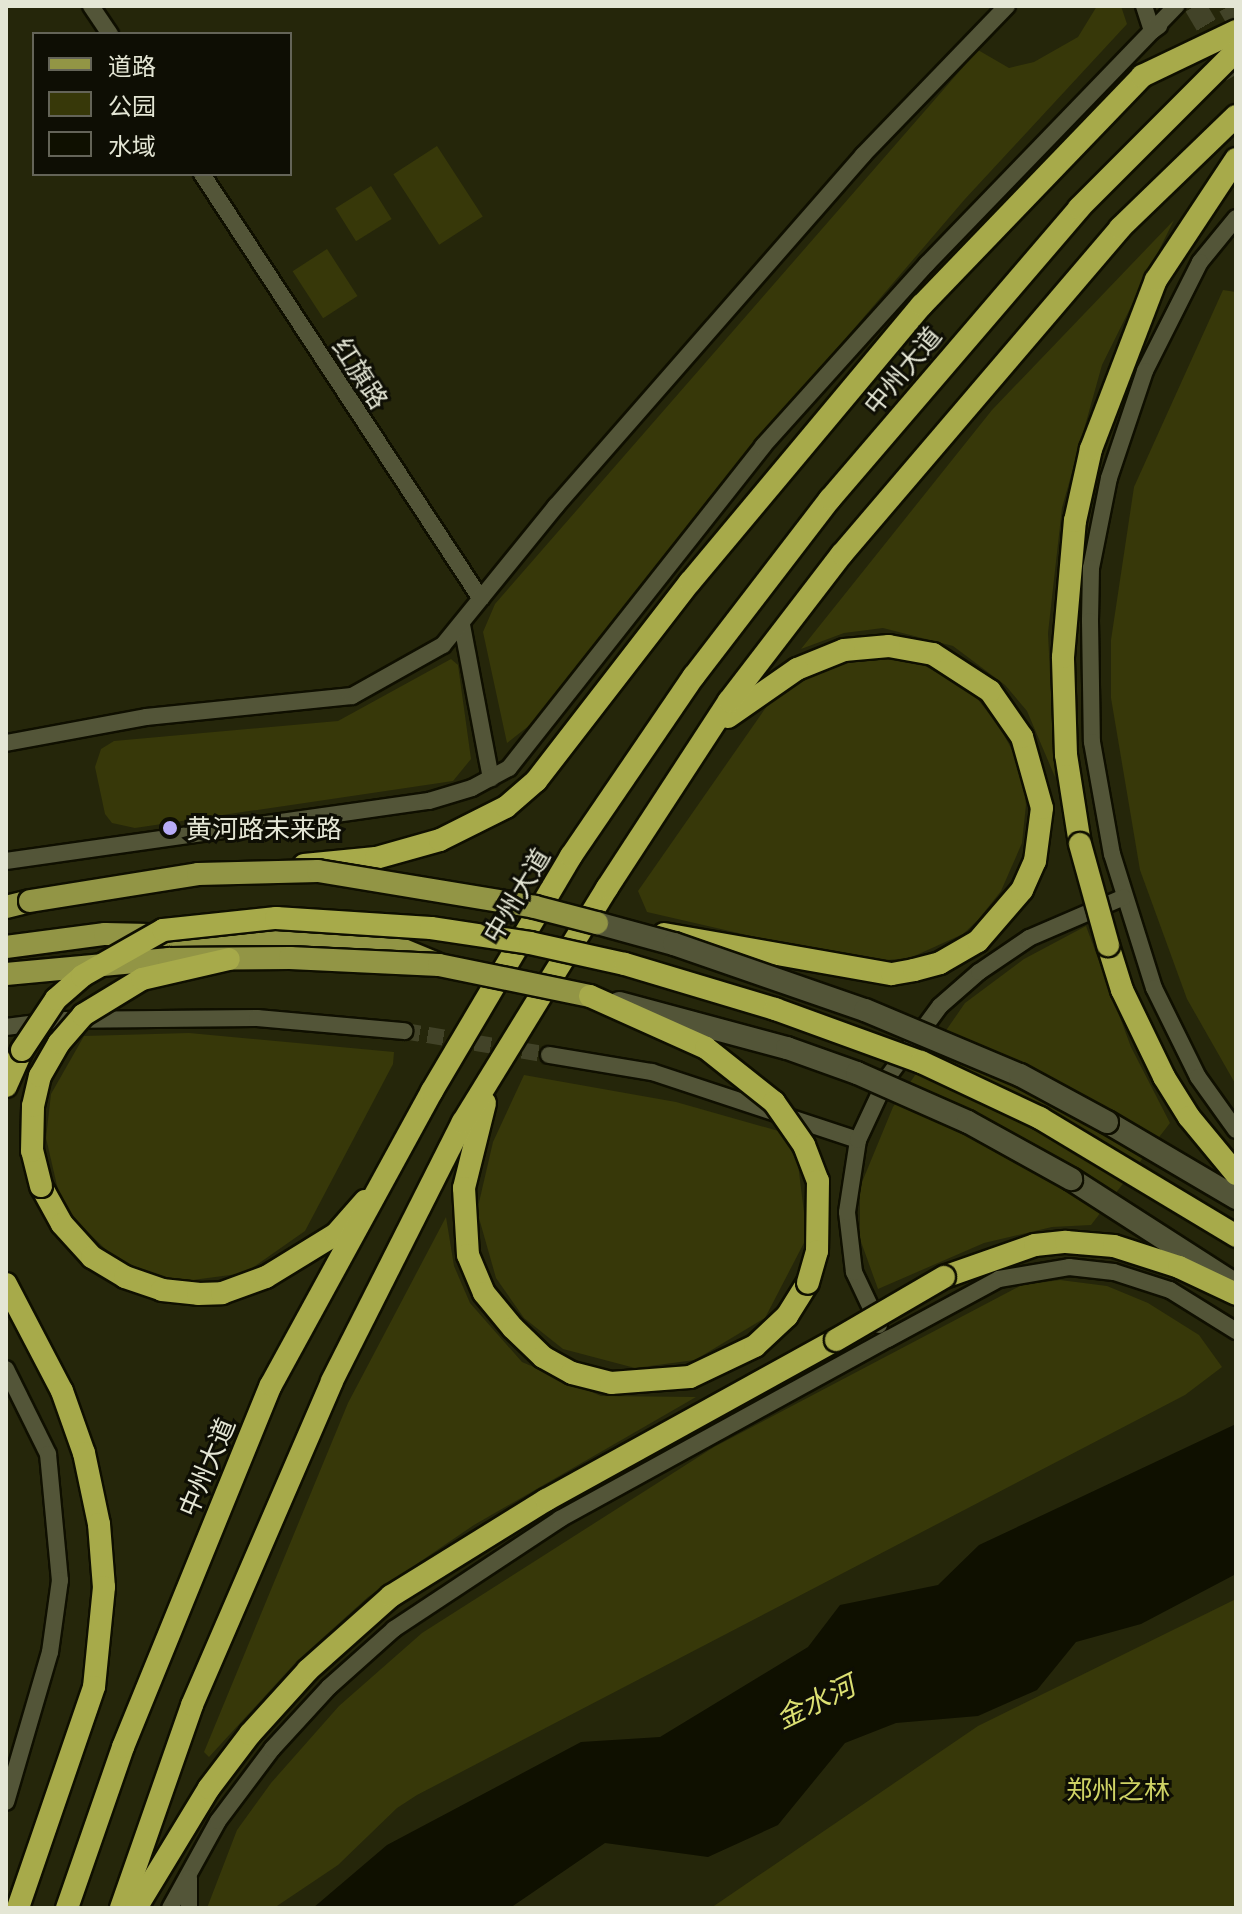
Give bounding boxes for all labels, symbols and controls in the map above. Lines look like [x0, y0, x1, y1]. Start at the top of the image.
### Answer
legend [32, 32, 292, 176]
text: 道路 [108, 51, 156, 80]
text: 公园 [108, 91, 156, 120]
text: 水域 [108, 131, 156, 160]
street label: 中州大道 [857, 320, 947, 420]
street label: 红旗路 [327, 332, 395, 414]
place label: 黄河路未来路 [186, 812, 342, 844]
marker: 黄河路未来路 [161, 819, 179, 837]
street label: 中州大道 [476, 842, 556, 948]
street label: 中州大道 [171, 1413, 241, 1521]
water label: 金水河 [770, 1667, 860, 1735]
park label: 郑州之林 [1066, 1773, 1170, 1805]

